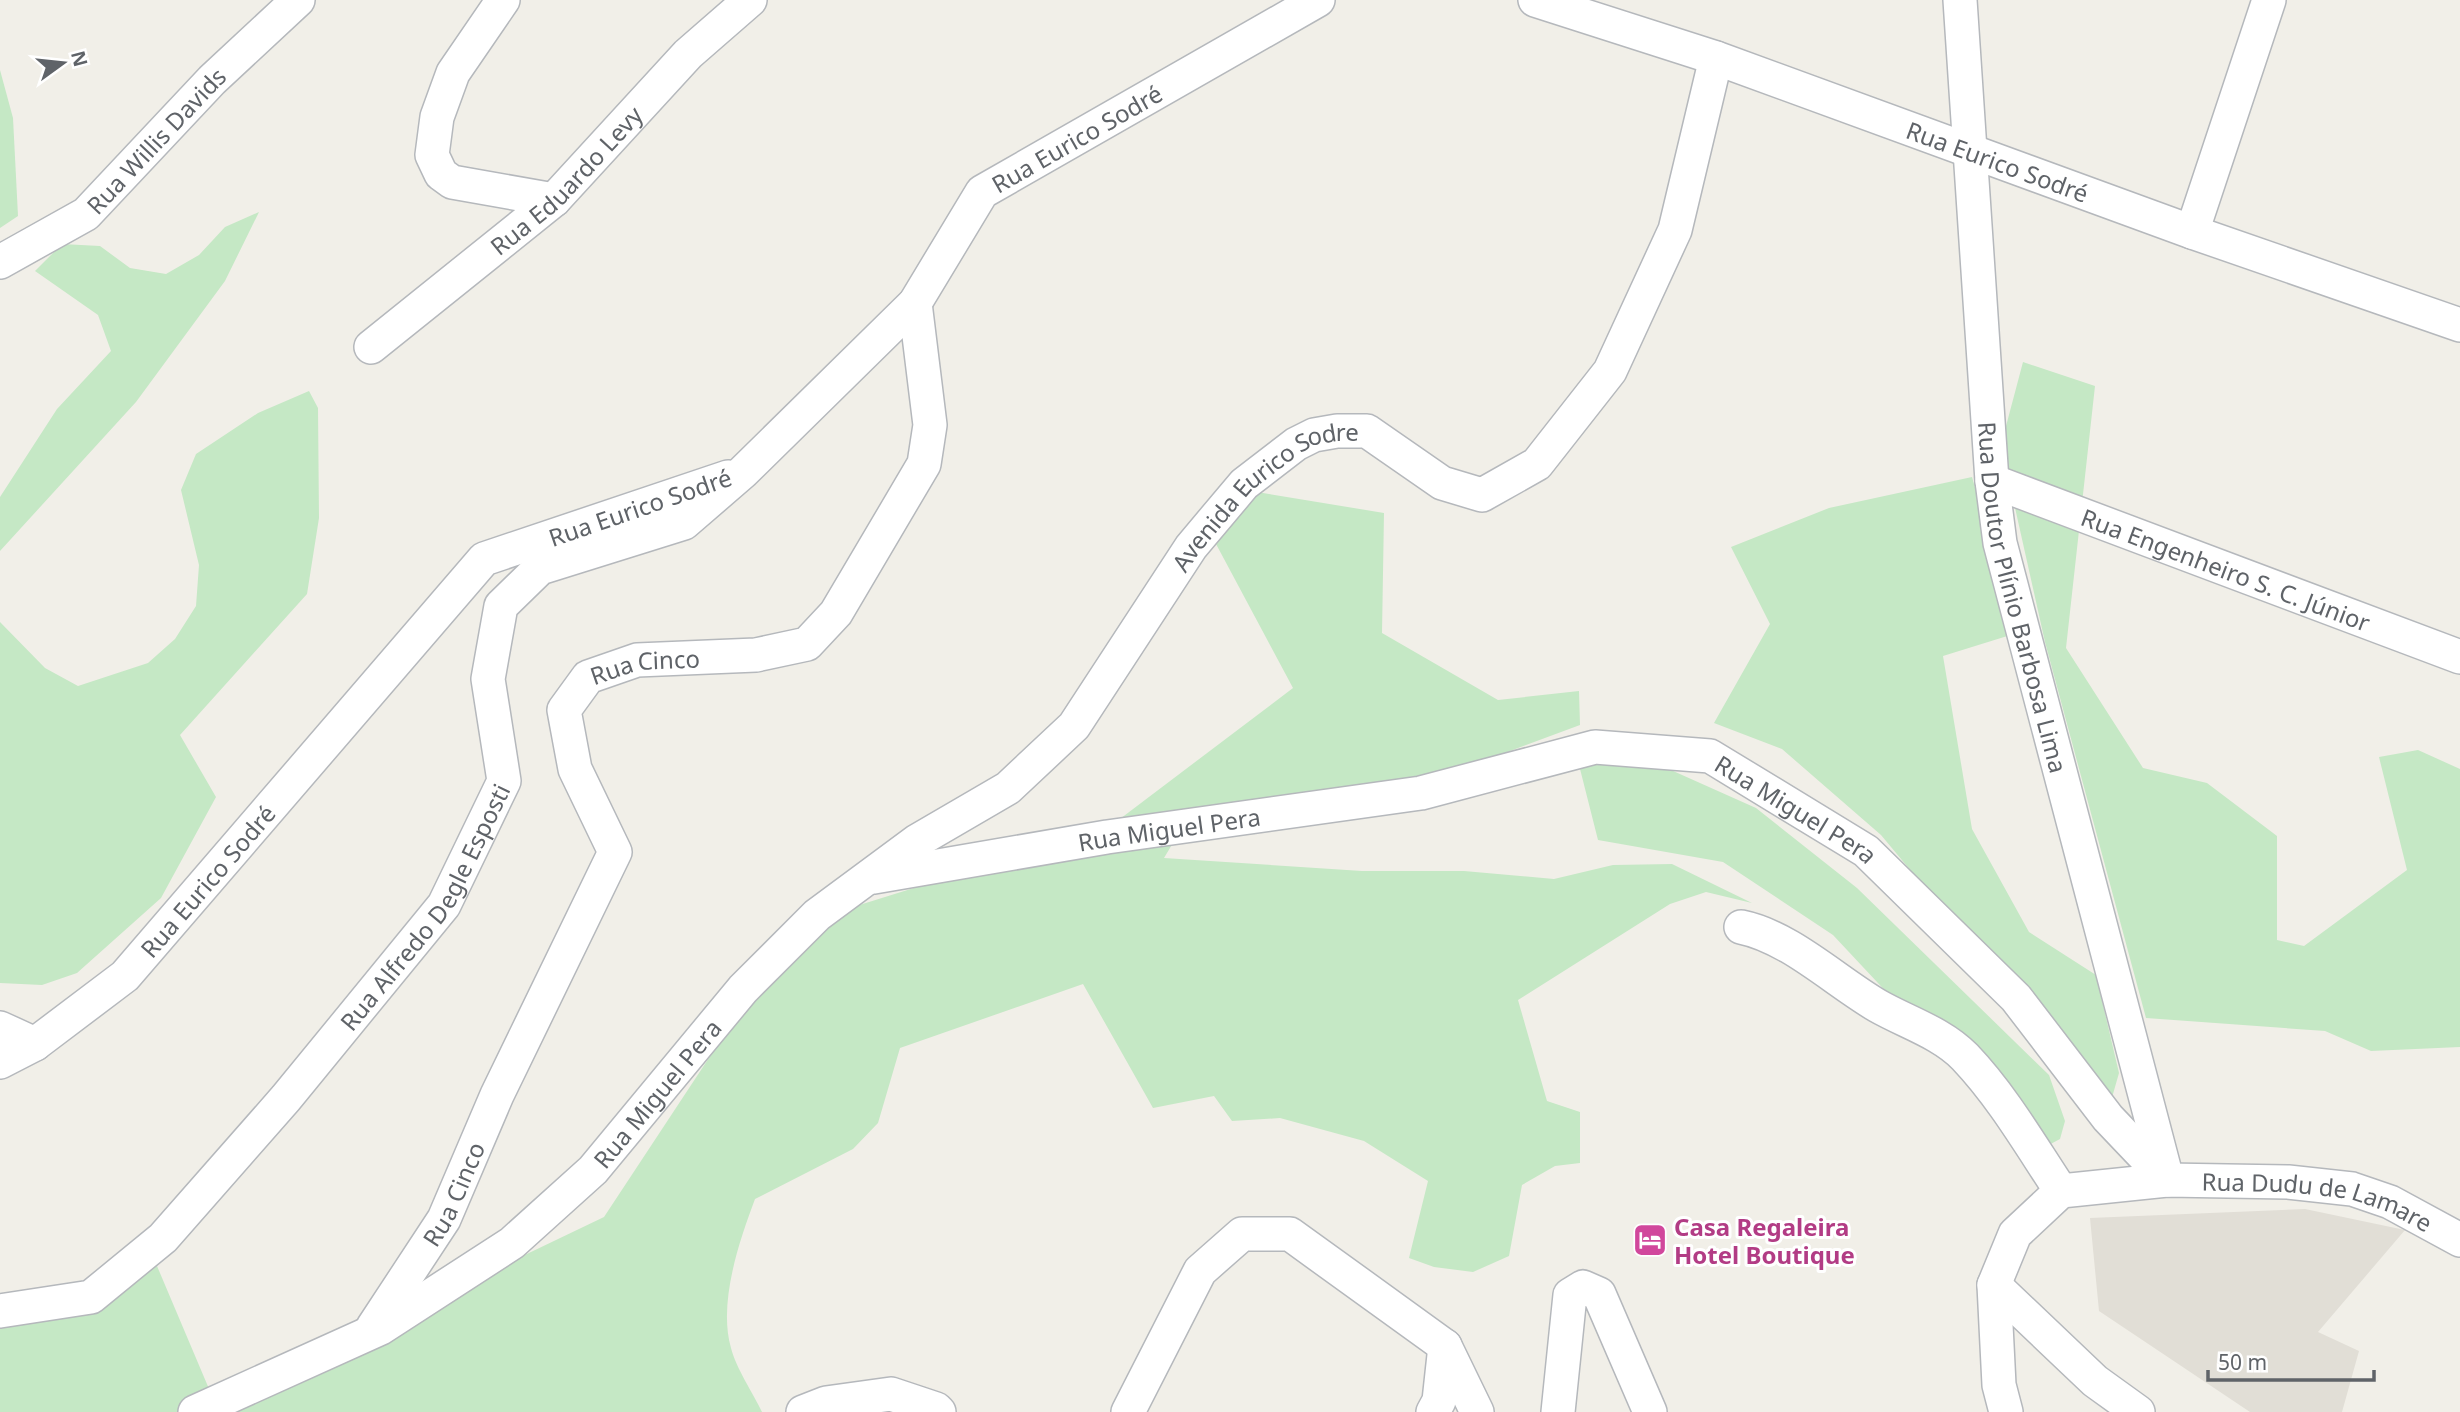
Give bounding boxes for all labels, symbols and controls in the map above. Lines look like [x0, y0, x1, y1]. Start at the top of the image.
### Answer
north arrow [28, 28, 98, 98]
text: N [65, 48, 94, 69]
street label: Rua Willis Davids [78, 59, 232, 221]
street label: Rua Eurico Sodré [985, 76, 1168, 200]
street label: Rua Eduardo Levy [483, 98, 650, 262]
street label: Rua Eurico Sodré [1902, 113, 2093, 209]
street label: Avenida Eurico Sodre [1163, 415, 1359, 577]
street label: Rua Doutor Plínio Barbosa Lima [1972, 421, 2076, 776]
street label: Rua Eurico Sodré [544, 460, 736, 554]
street label: Rua Engenheiro S. C. Júnior [2077, 500, 2375, 638]
street label: Rua Cinco [585, 641, 700, 692]
street label: Rua Miguel Pera [1709, 747, 1885, 870]
street label: Rua Alfredo Degle Esposti [332, 778, 517, 1037]
street label: Rua Eurico Sodré [132, 797, 282, 964]
street label: Rua Miguel Pera [1075, 799, 1262, 858]
street label: Rua Miguel Pera [585, 1012, 728, 1175]
street label: Rua Cinco [414, 1137, 492, 1252]
street label: Rua Dudu de Lamare [2201, 1164, 2439, 1239]
place label: Casa Regaleira Hotel Boutique [1674, 1210, 1855, 1271]
hotel icon: Casa Regaleira Hotel Boutique [1631, 1221, 1669, 1259]
scale bar [2208, 1338, 2374, 1382]
text: 50 m [2218, 1348, 2267, 1376]

